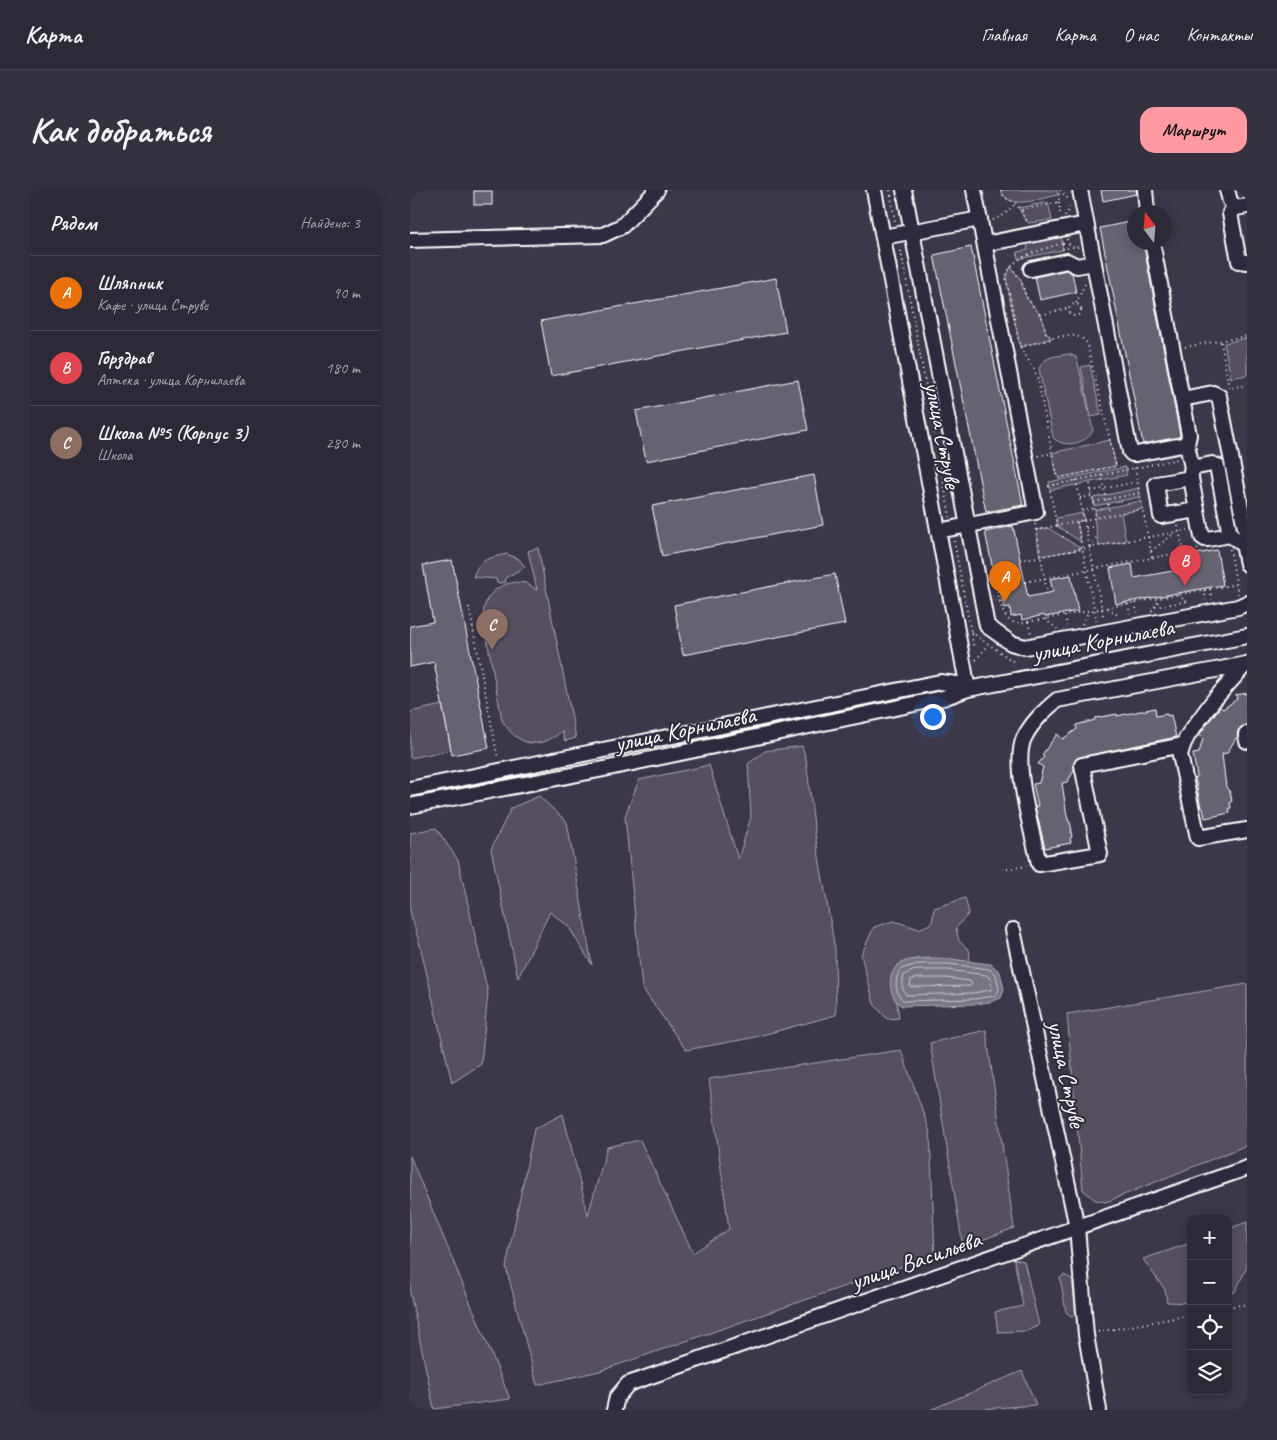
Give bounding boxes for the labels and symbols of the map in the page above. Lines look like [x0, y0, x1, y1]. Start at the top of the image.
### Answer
north arrow [1127, 205, 1172, 250]
street label: улица Струве [918, 377, 968, 493]
pin: B [1169, 545, 1201, 586]
pin: A [989, 561, 1021, 602]
pin: C [476, 609, 508, 650]
street label: улица Корнилаева [1028, 611, 1177, 669]
street label: улица Корнилаева [610, 699, 759, 759]
your location [920, 704, 946, 730]
street label: улица Струве [1041, 1016, 1093, 1132]
street label: улица Васильева [845, 1223, 986, 1297]

